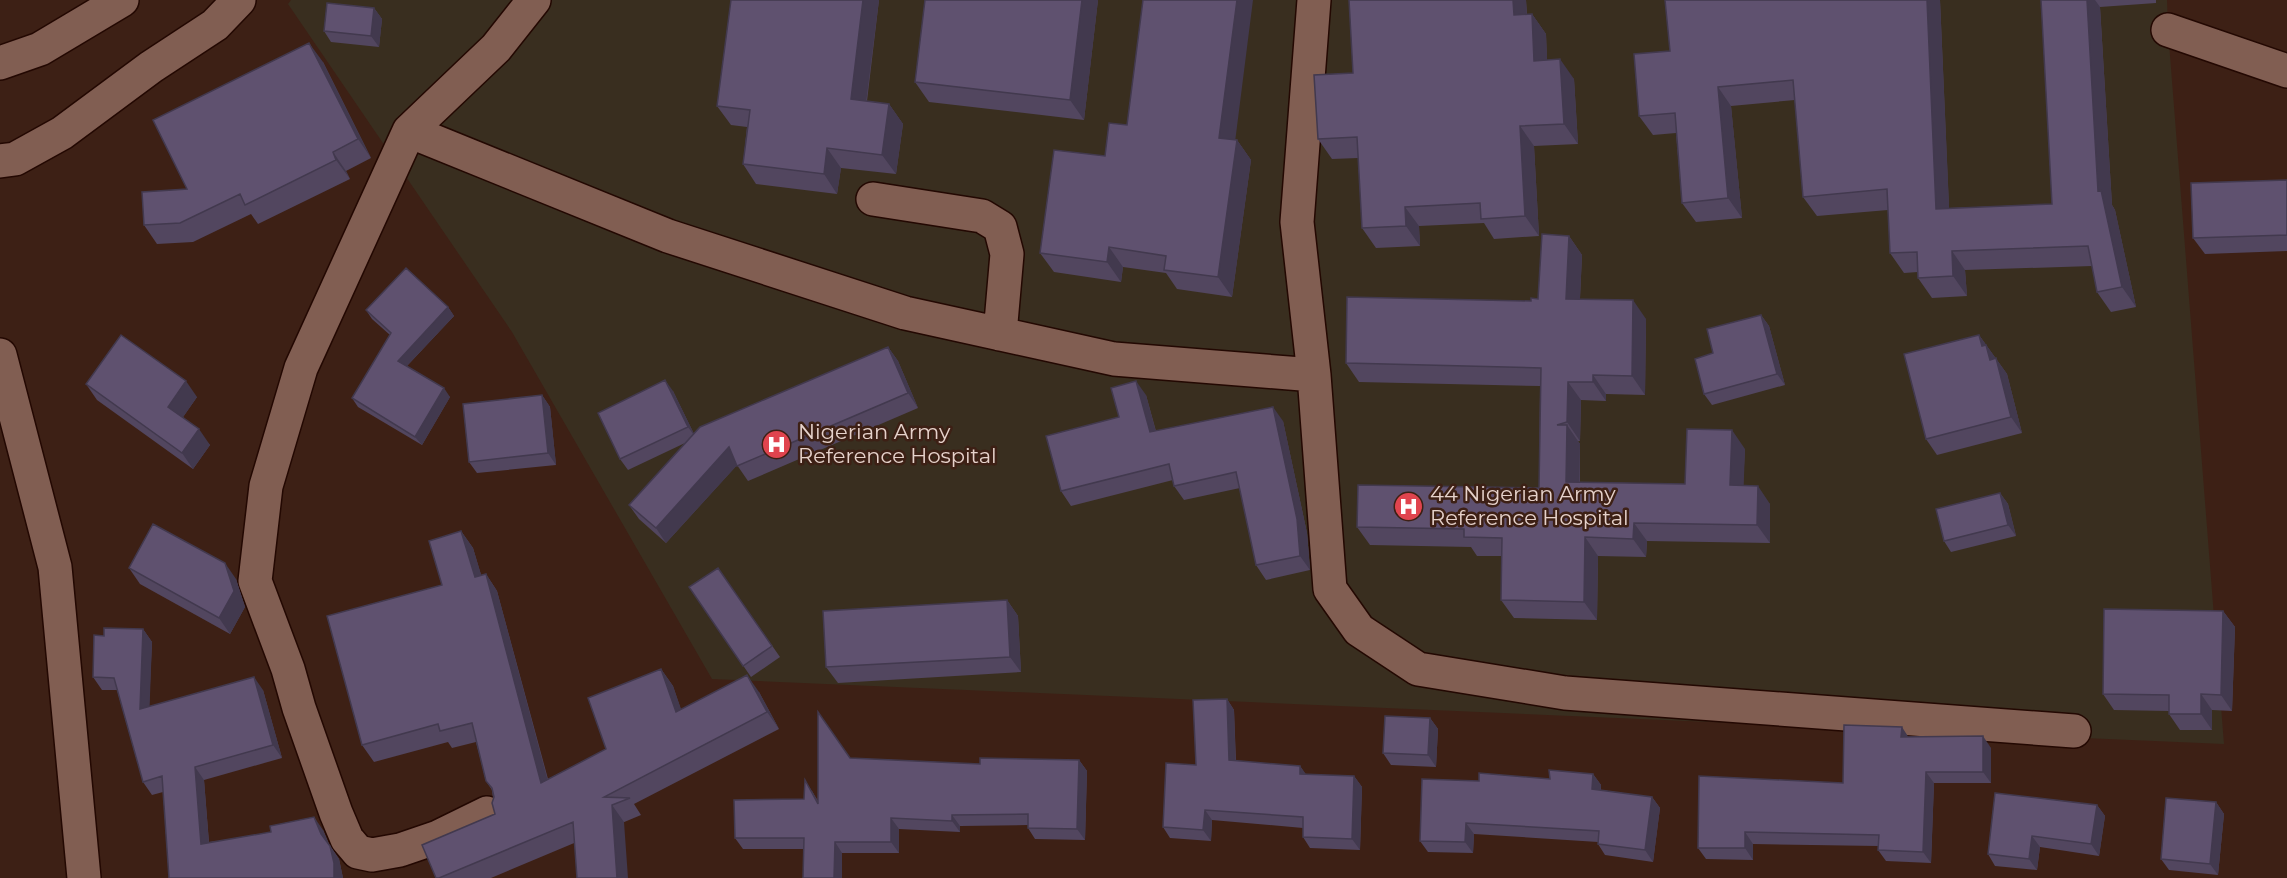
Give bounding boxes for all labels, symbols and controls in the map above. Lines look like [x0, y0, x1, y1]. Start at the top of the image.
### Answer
place label: Nigerian Army Reference Hospital [798, 419, 997, 468]
hospital icon: Nigerian Army Reference Hospital [761, 428, 793, 460]
place label: 44 Nigerian Army Reference Hospital [1430, 481, 1629, 530]
hospital icon: 44 Nigerian Army Reference Hospital [1393, 490, 1425, 522]

